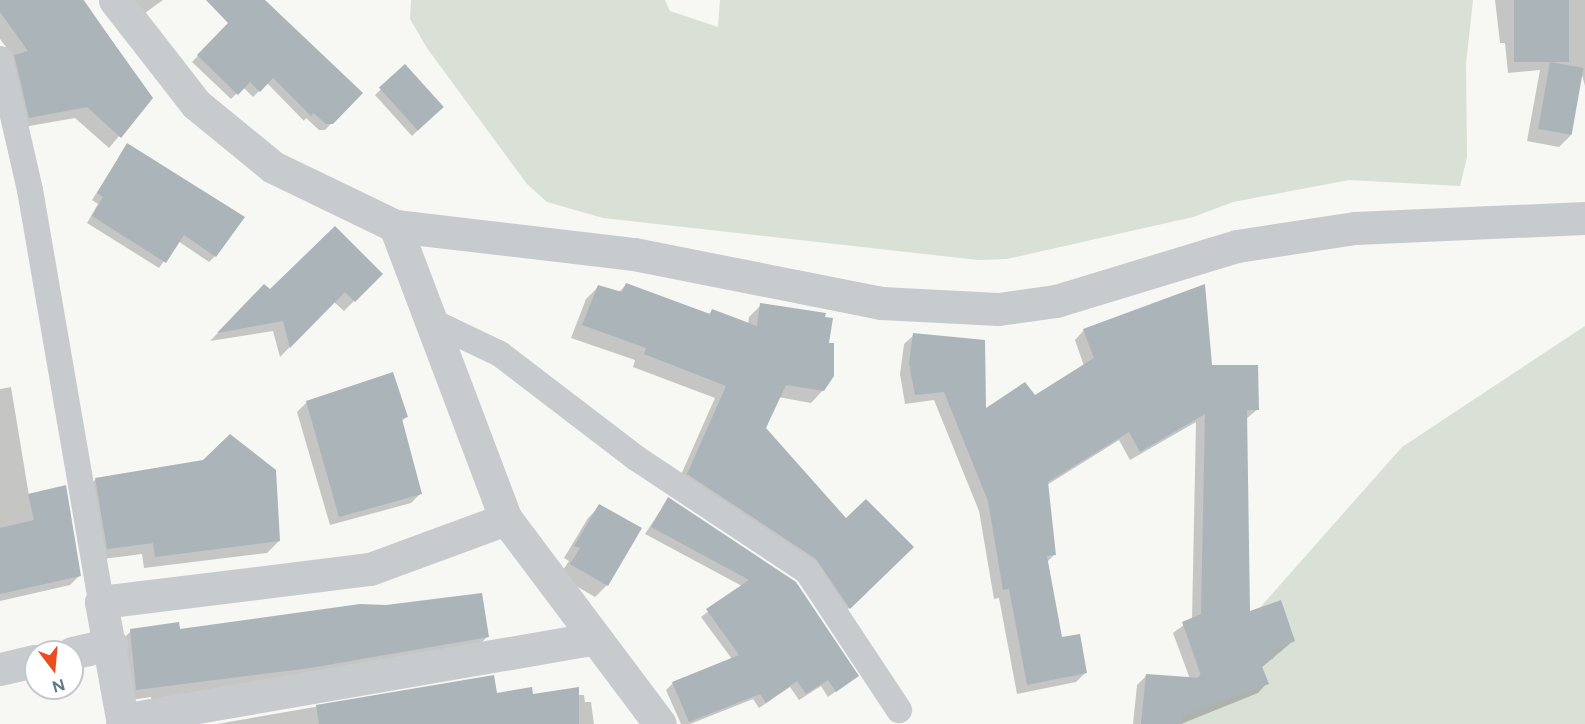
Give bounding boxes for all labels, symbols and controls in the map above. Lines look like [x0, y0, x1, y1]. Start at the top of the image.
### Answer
north arrow [24, 640, 84, 700]
text: N [50, 675, 67, 697]

